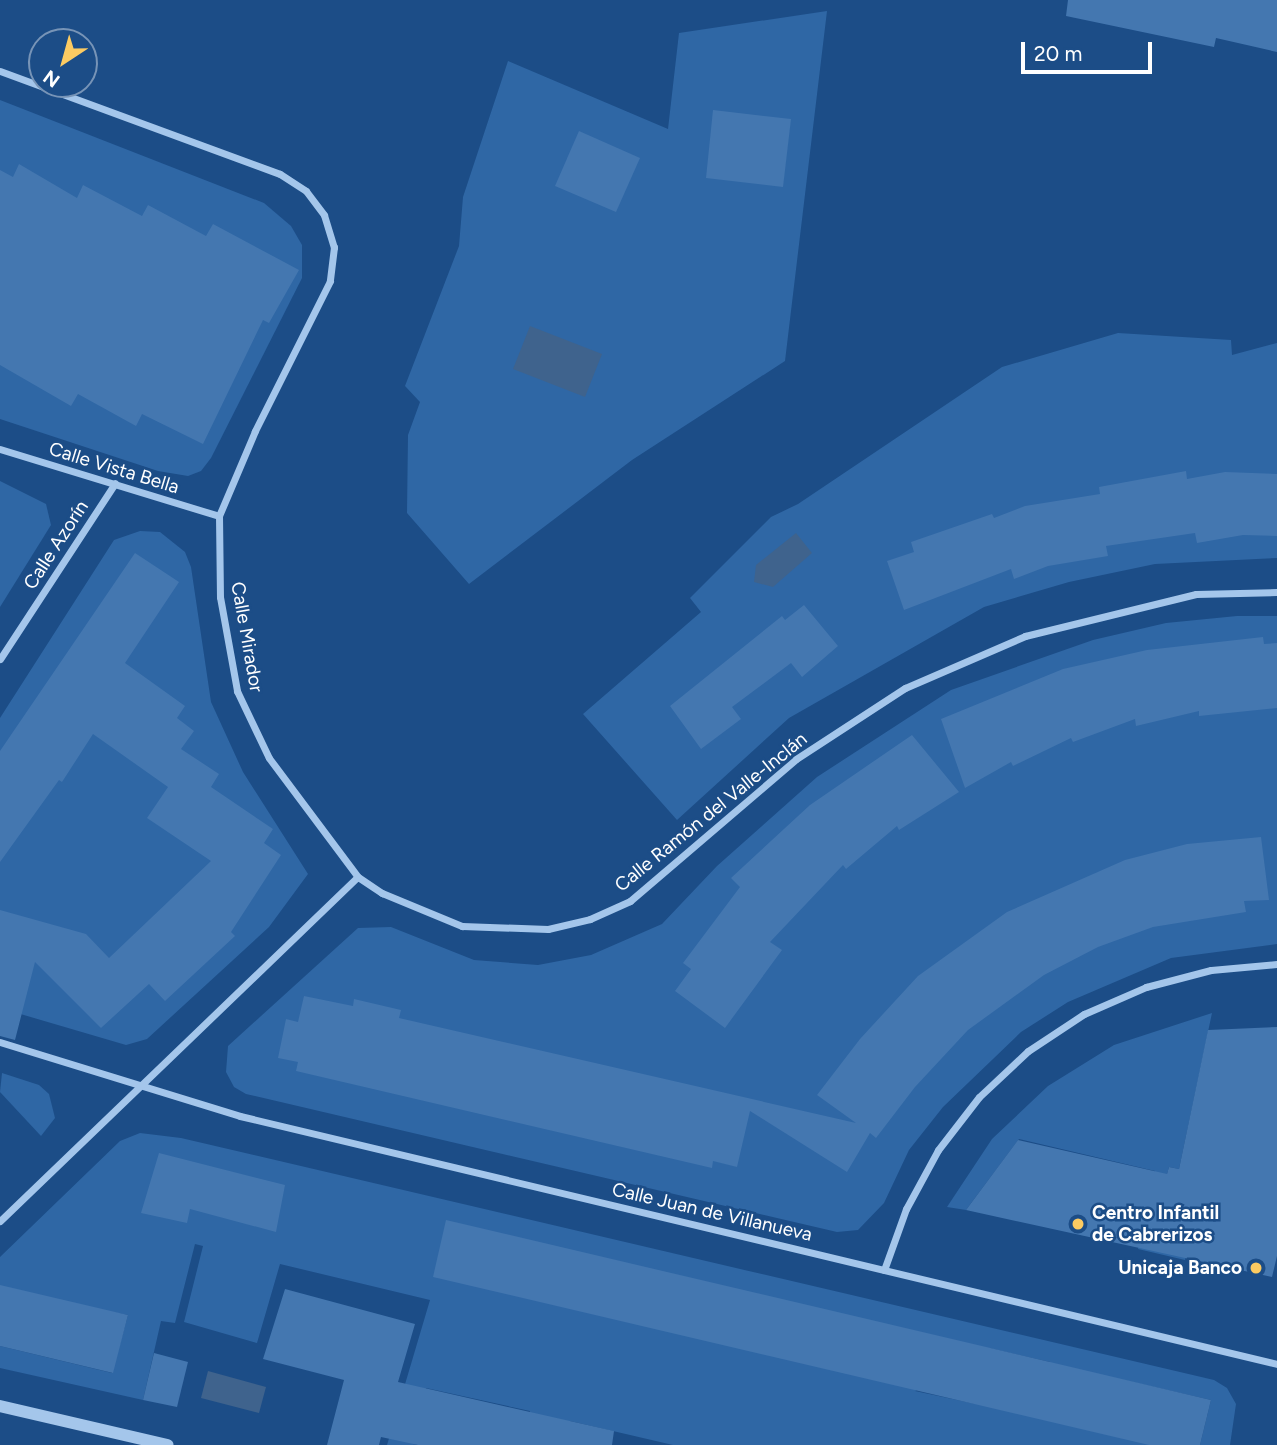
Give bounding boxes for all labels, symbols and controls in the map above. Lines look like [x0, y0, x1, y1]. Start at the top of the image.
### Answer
north arrow [28, 28, 98, 98]
scale bar [1025, 28, 1156, 72]
text: 20 m [1034, 41, 1082, 66]
text: N [39, 65, 64, 92]
street label: Calle Vista Bella [46, 437, 182, 499]
street label: Calle Azorín [19, 496, 93, 594]
street label: Calle Mirador [226, 580, 268, 694]
street label: Calle Ramón del Valle-Inclán [610, 727, 812, 897]
street label: Calle Juan de Villanueva [610, 1178, 814, 1246]
place label: Centro Infantil de Cabrerizos [1092, 1202, 1219, 1246]
marker: Centro Infantil de Cabrerizos [1070, 1216, 1086, 1232]
place label: Unicaja Banco [1118, 1257, 1242, 1279]
marker: Unicaja Banco [1248, 1260, 1264, 1276]

